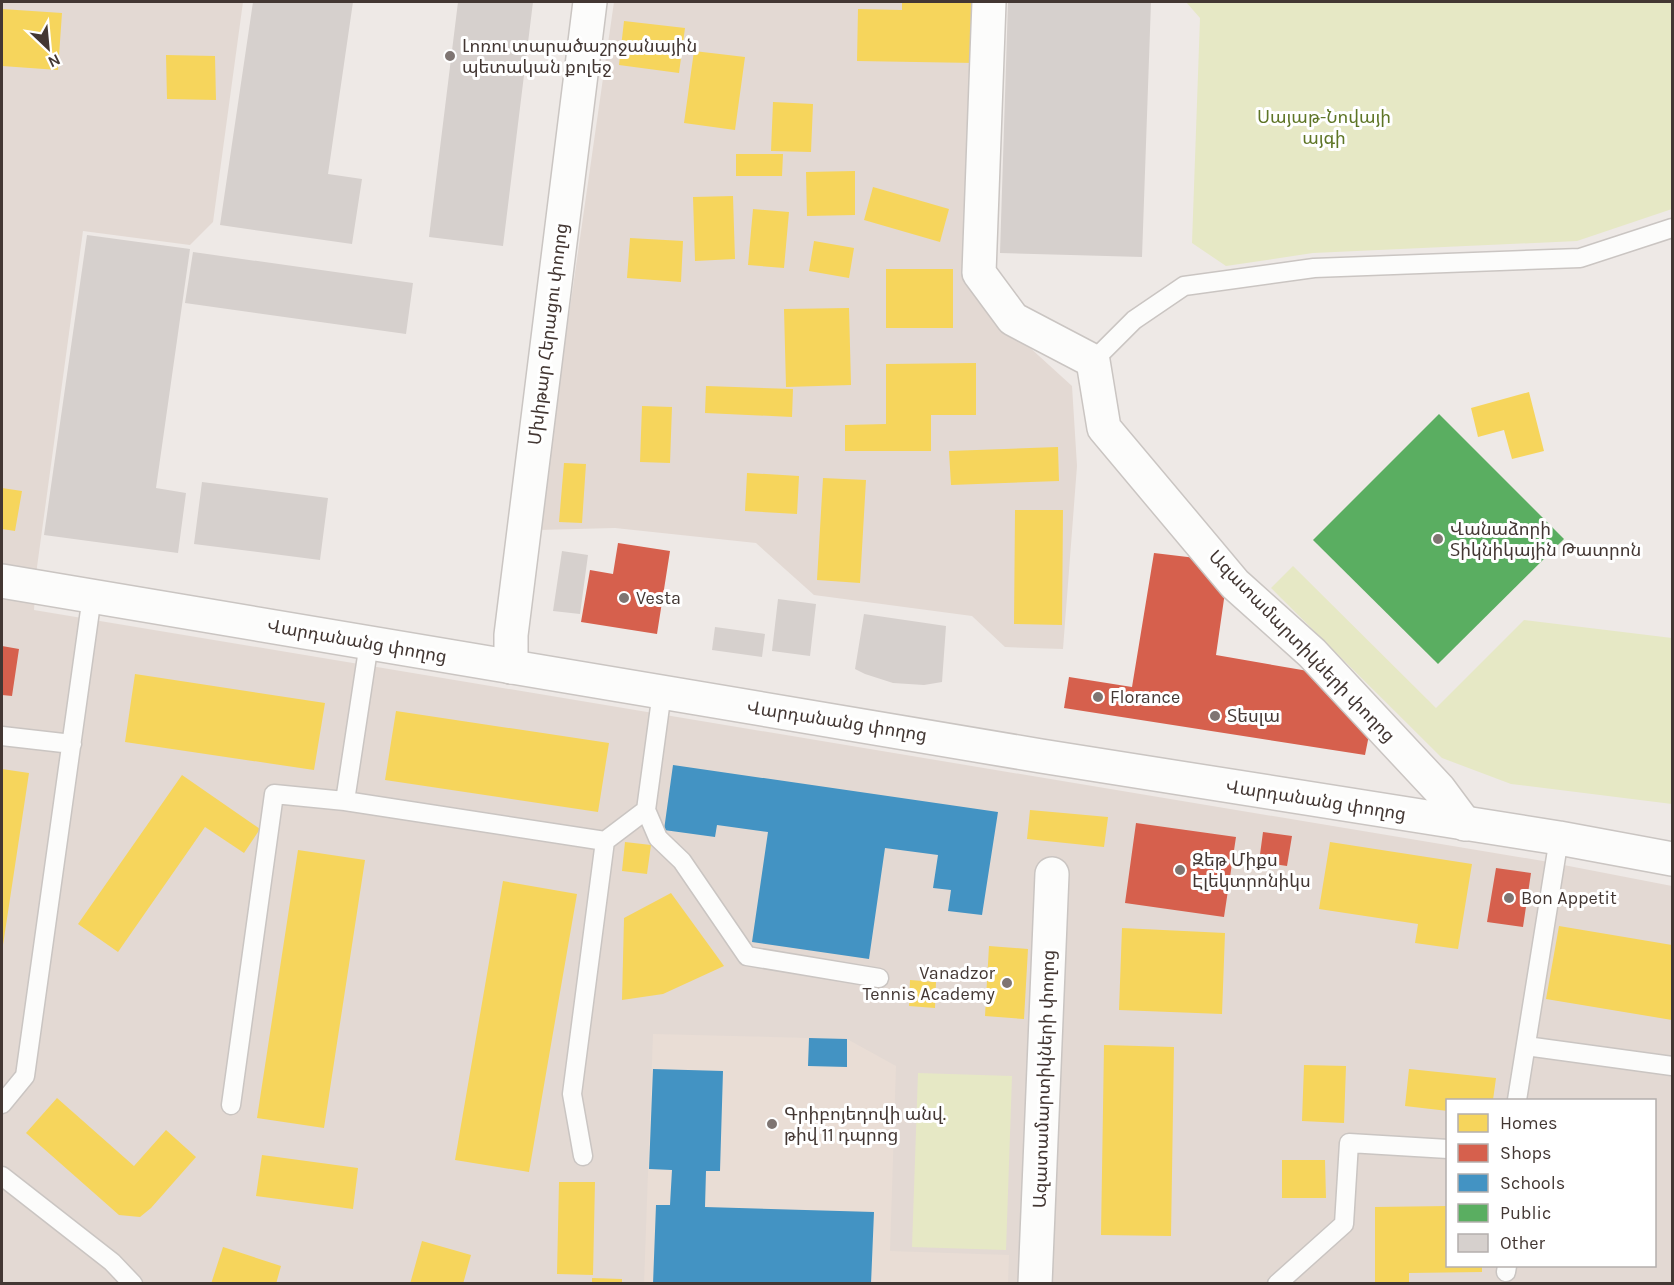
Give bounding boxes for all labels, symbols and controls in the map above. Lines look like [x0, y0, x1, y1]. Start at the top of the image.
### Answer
north arrow [18, 18, 78, 78]
place label: Լոռու տարածաշրջանային պետական քոլեջ [462, 35, 697, 78]
marker: Լոռու տարածաշրջանային պետական քոլեջ [443, 49, 457, 63]
text: N [45, 50, 64, 72]
park label: Սայաթ-Նովայի այգի [1257, 106, 1391, 149]
street label: Մխիթար Հերացու փողոց [523, 222, 573, 446]
place label: Վանաձորի Տիկնիկային Թատրոն [1450, 518, 1641, 561]
marker: Վանաձորի Տիկնիկային Թատրոն [1431, 532, 1445, 546]
street label: Ազատամարտիկների փողոց [1204, 545, 1400, 747]
place label: Vesta [636, 587, 681, 609]
marker: Vesta [617, 591, 631, 605]
street label: Վարդանանց փողոց [265, 614, 449, 668]
place label: Florance [1110, 686, 1180, 708]
marker: Florance [1091, 690, 1105, 704]
street label: Վարդանանց փողոց [745, 696, 929, 746]
place label: Տեսլա [1227, 705, 1280, 727]
marker: Տեսլա [1208, 709, 1222, 723]
street label: Վարդանանց փողոց [1224, 775, 1408, 825]
place label: Զեթ Միքս Էլեկտրոնիկս [1192, 849, 1311, 892]
marker: Զեթ Միքս Էլեկտրոնիկս [1173, 863, 1187, 877]
place label: Bon Appetit [1521, 887, 1617, 909]
marker: Bon Appetit [1502, 891, 1516, 905]
street label: Ազատամարտիկների փողոց [1028, 949, 1060, 1209]
place label: Vanadzor Tennis Academy [863, 962, 996, 1005]
marker: Vanadzor Tennis Academy [1000, 976, 1014, 990]
legend [1446, 1099, 1656, 1267]
place label: Գրիբոյեդովի անվ. թիվ 11 դպրոց [784, 1103, 946, 1146]
text: Homes [1500, 1112, 1557, 1134]
marker: Գրիբոյեդովի անվ. թիվ 11 դպրոց [765, 1117, 779, 1131]
text: Shops [1500, 1142, 1552, 1164]
text: Schools [1500, 1172, 1565, 1194]
text: Public [1500, 1202, 1551, 1224]
text: Other [1500, 1232, 1545, 1254]

